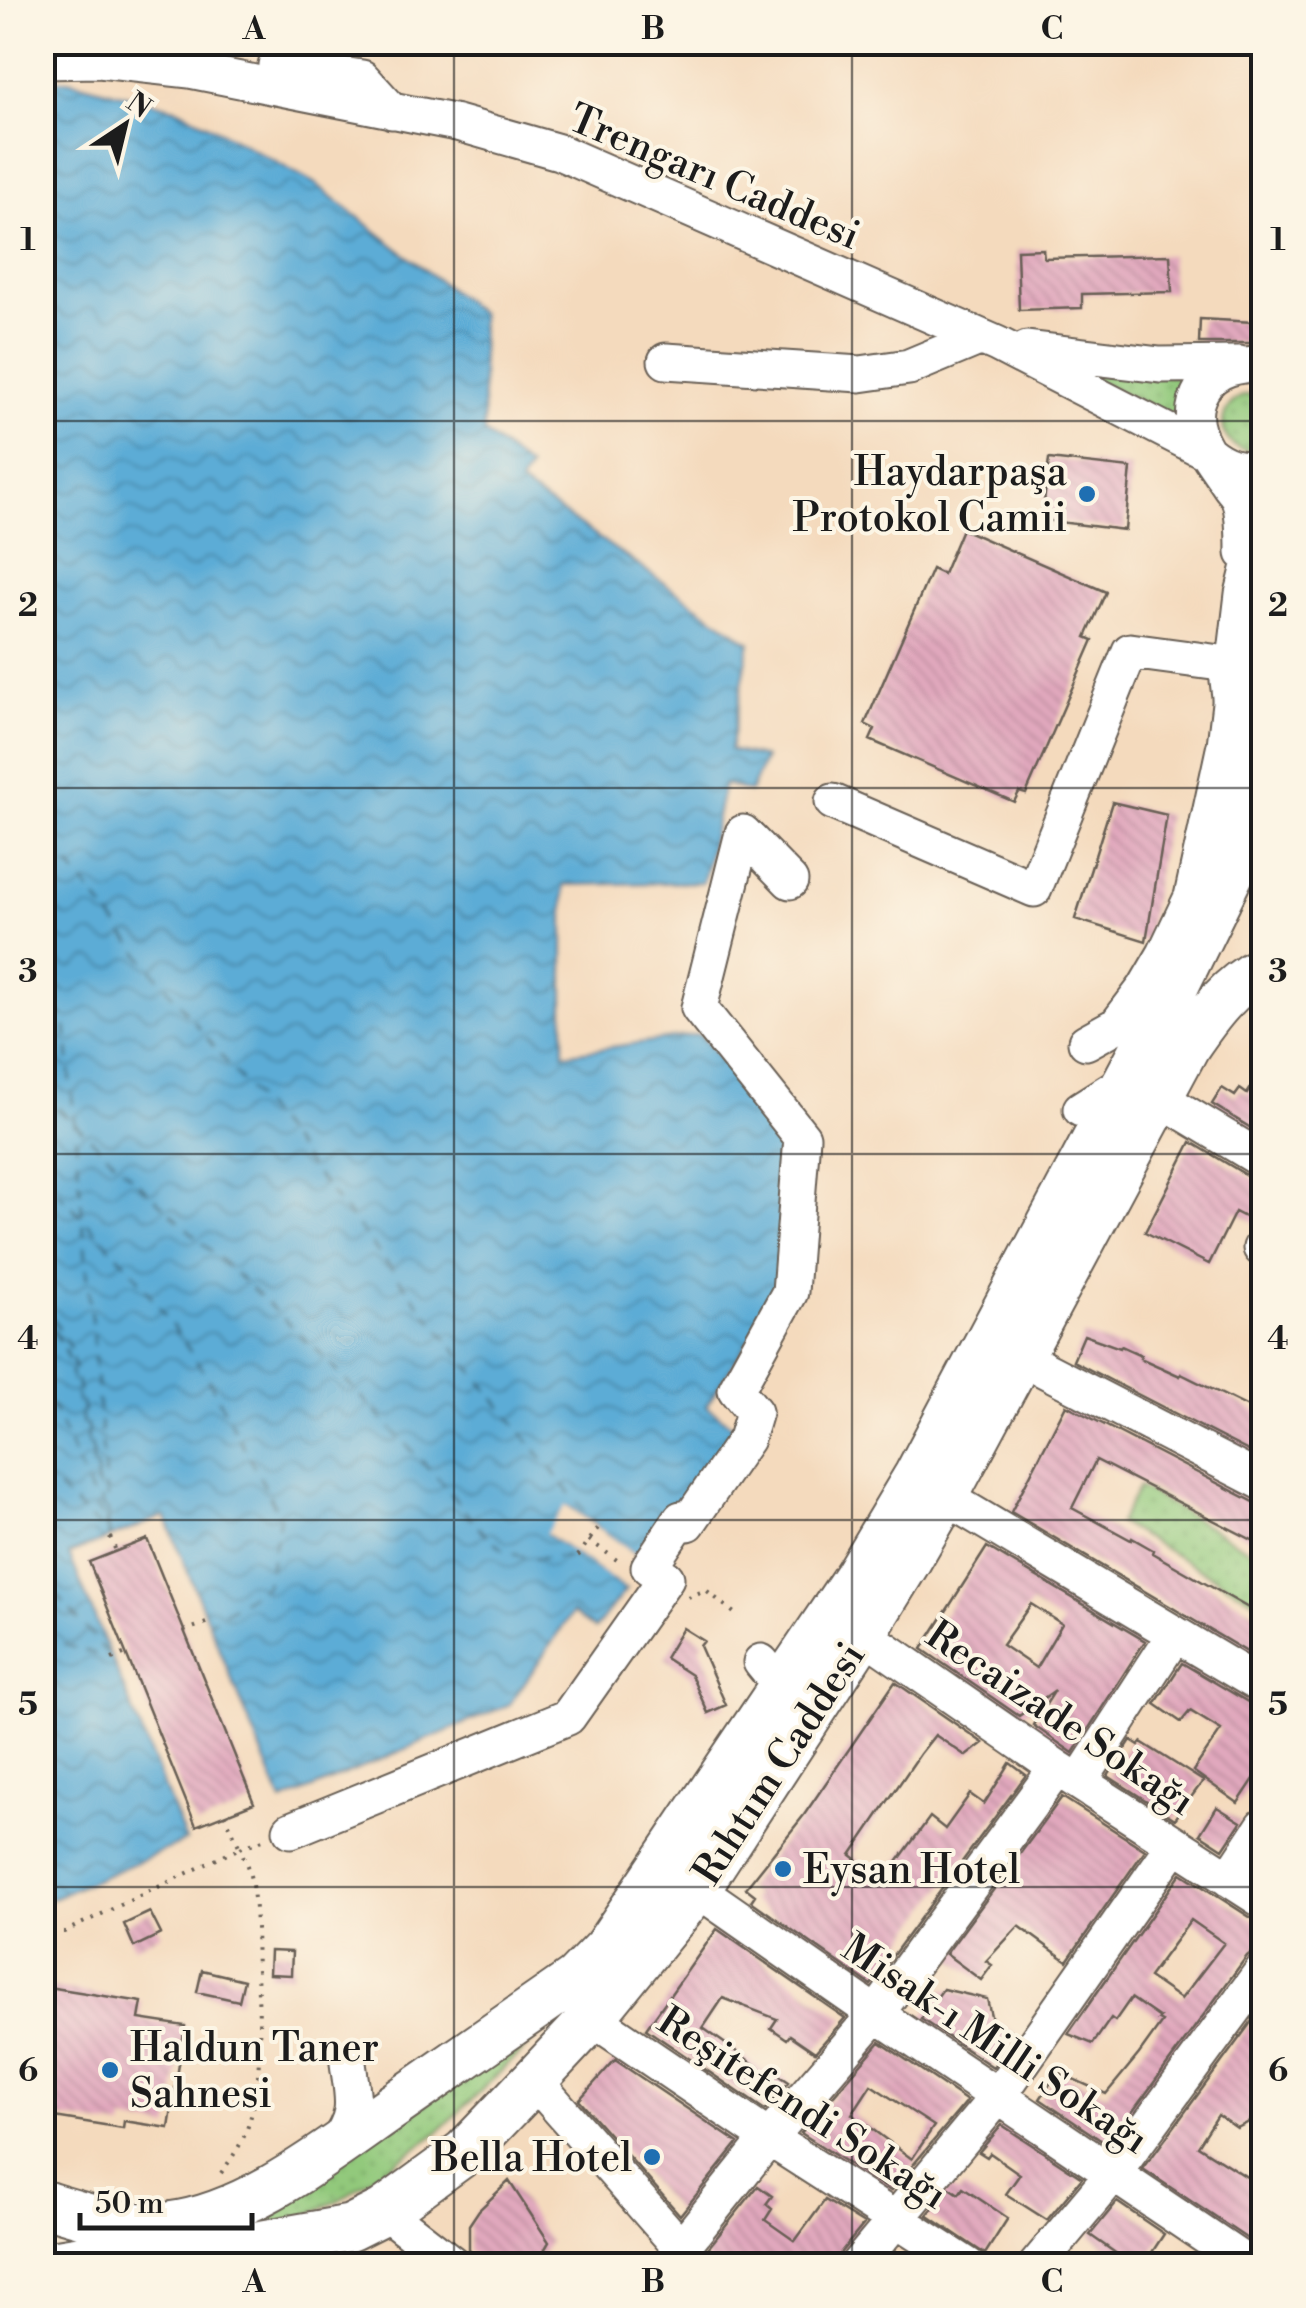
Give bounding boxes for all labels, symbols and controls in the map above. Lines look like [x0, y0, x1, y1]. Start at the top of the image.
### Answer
text: A [242, 9, 267, 49]
text: B [641, 9, 665, 49]
text: C [1041, 9, 1063, 49]
north arrow [75, 75, 175, 175]
text: N [119, 85, 158, 126]
street label: Trengarı Caddesi [561, 94, 867, 263]
text: 1 [20, 220, 36, 260]
text: 1 [1270, 220, 1286, 260]
place label: Haydarpaşa Protokol Camii [792, 448, 1068, 544]
marker: Haydarpaşa Protokol Camii [1076, 483, 1098, 505]
text: 2 [18, 586, 38, 626]
text: 2 [1268, 586, 1288, 626]
text: 3 [18, 952, 38, 992]
text: 3 [1268, 952, 1288, 992]
text: 4 [17, 1319, 39, 1359]
text: 4 [1267, 1319, 1289, 1359]
street label: Recaizade Sokağı [915, 1610, 1204, 1828]
street label: Rıhtım Caddesi [683, 1633, 877, 1895]
text: 5 [18, 1685, 38, 1725]
text: 5 [1268, 1685, 1288, 1725]
place label: Eysan Hotel [803, 1846, 1020, 1897]
marker: Eysan Hotel [772, 1858, 794, 1880]
street label: Misak-ı Milli Sokağı [831, 1924, 1158, 2167]
street label: Reşitefendi Sokağı [647, 1996, 956, 2222]
place label: Haldun Taner Sahnesi [130, 2024, 379, 2120]
text: 6 [18, 2051, 38, 2091]
text: 6 [1268, 2051, 1288, 2091]
marker: Haldun Taner Sahnesi [99, 2059, 121, 2081]
place label: Bella Hotel [430, 2134, 632, 2184]
marker: Bella Hotel [641, 2146, 663, 2168]
scale bar [80, 2168, 252, 2230]
text: 50 m [95, 2185, 164, 2223]
text: A [242, 2262, 267, 2302]
text: B [641, 2262, 665, 2302]
text: C [1041, 2262, 1063, 2302]

